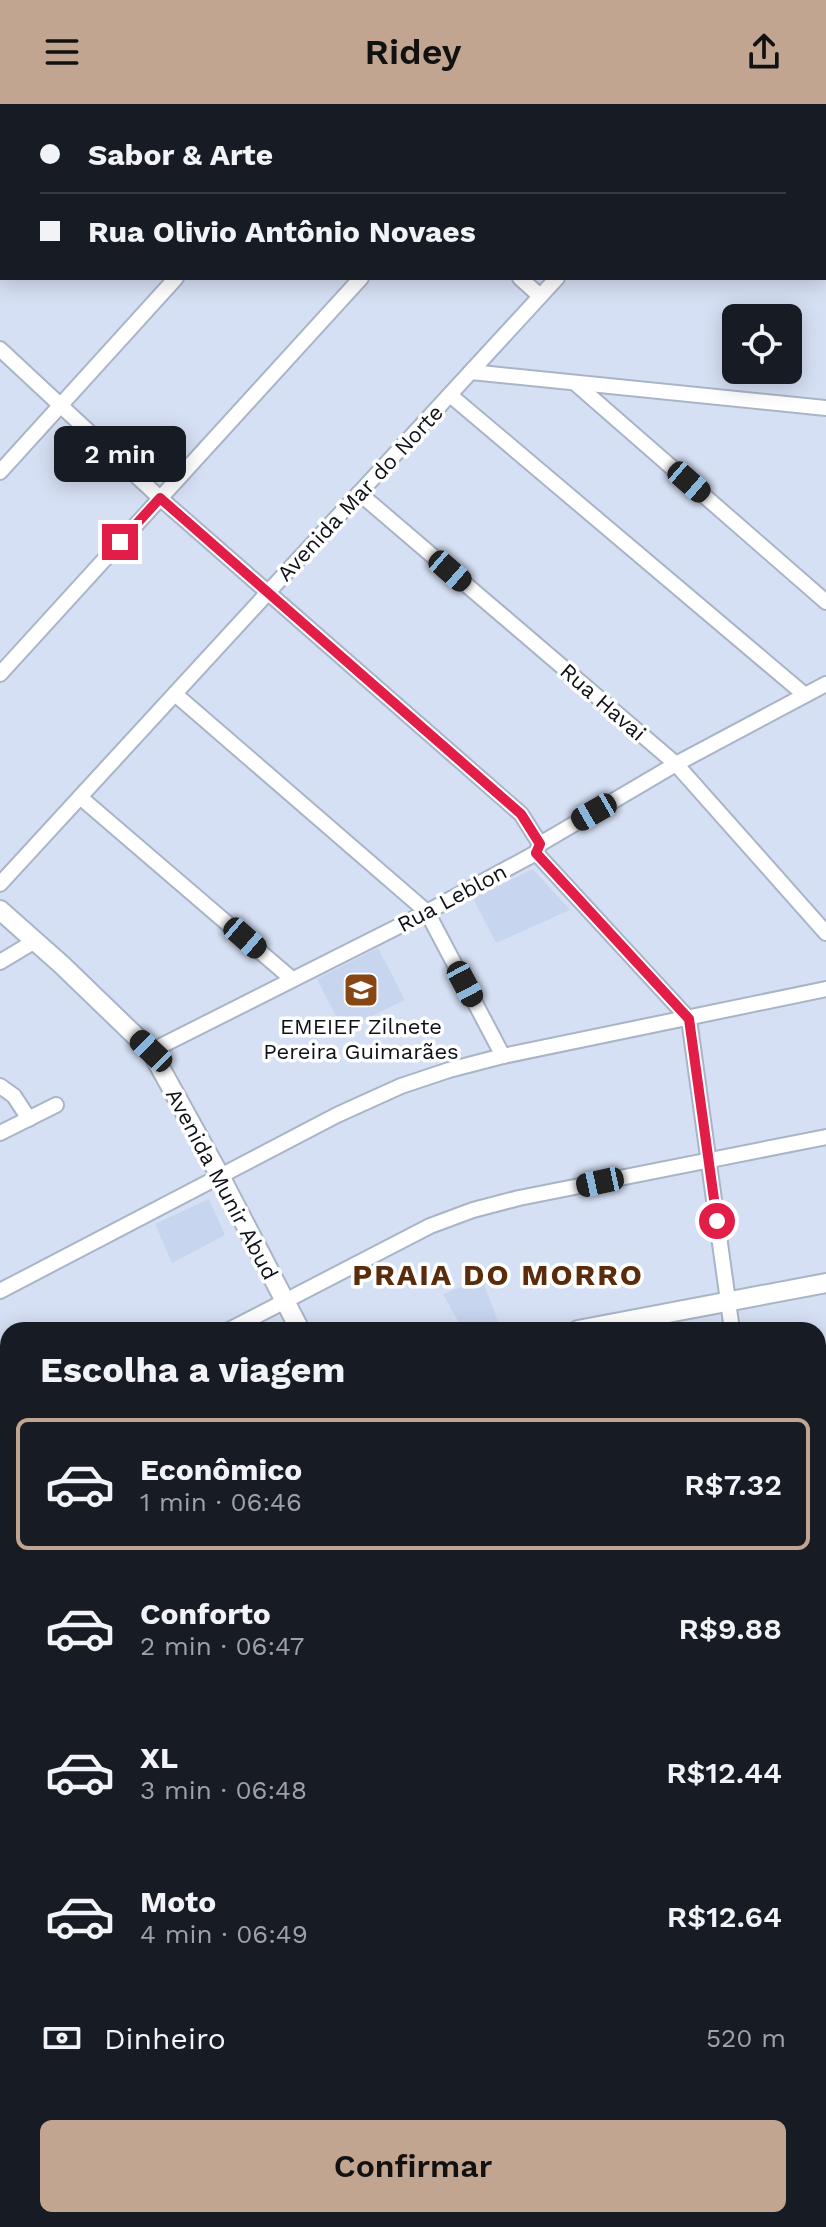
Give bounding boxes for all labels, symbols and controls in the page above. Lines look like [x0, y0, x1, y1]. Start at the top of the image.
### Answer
icon: menu [40, 30, 84, 74]
icon: share [742, 30, 786, 74]
text: Ridey [365, 31, 461, 73]
text: Sabor & Arte [88, 137, 273, 172]
text: Rua Olivio Antônio Novaes [88, 214, 476, 249]
map controls [722, 304, 802, 384]
button: locate [722, 304, 802, 384]
street label: Avenida Mar do Norte [272, 400, 448, 586]
callout: 2 min [54, 426, 186, 482]
text: 2 min [84, 439, 156, 469]
car [663, 457, 715, 507]
route end [102, 524, 138, 560]
car [424, 546, 476, 596]
street label: Rua Havai [555, 658, 651, 746]
car [567, 790, 621, 834]
street label: Rua Leblon [393, 859, 511, 937]
car [219, 913, 271, 963]
car [443, 957, 487, 1011]
school or university icon: EMEIEF Zilnete Pereira Guimarães [342, 971, 380, 1009]
place label: EMEIEF Zilnete Pereira Guimarães [263, 1014, 459, 1064]
car [125, 1026, 177, 1076]
street label: Avenida Munir Abud [161, 1084, 283, 1284]
car [574, 1165, 626, 1199]
route start [699, 1203, 735, 1239]
district label: PRAIA DO MORRO [352, 1257, 644, 1292]
text: Escolha a viagem [40, 1349, 345, 1391]
icon: car [44, 1448, 116, 1520]
text: Econômico [140, 1452, 302, 1487]
text: R$7.32 [684, 1467, 782, 1502]
text: 1 min · 06:46 [140, 1487, 302, 1517]
icon: car [44, 1592, 116, 1664]
text: Conforto [140, 1596, 271, 1631]
text: R$9.88 [679, 1611, 782, 1646]
text: 2 min · 06:47 [140, 1631, 304, 1661]
icon: car [44, 1736, 116, 1808]
text: XL [140, 1740, 178, 1775]
text: R$12.44 [666, 1755, 782, 1790]
text: 3 min · 06:48 [140, 1775, 307, 1805]
icon: car [44, 1880, 116, 1952]
text: Moto [140, 1884, 216, 1919]
text: R$12.64 [667, 1899, 782, 1934]
text: 4 min · 06:49 [140, 1919, 308, 1949]
icon: cash [40, 2016, 84, 2060]
text: Dinheiro [104, 2021, 226, 2056]
text: 520 m [706, 2023, 786, 2053]
button: Confirmar [40, 2120, 786, 2212]

